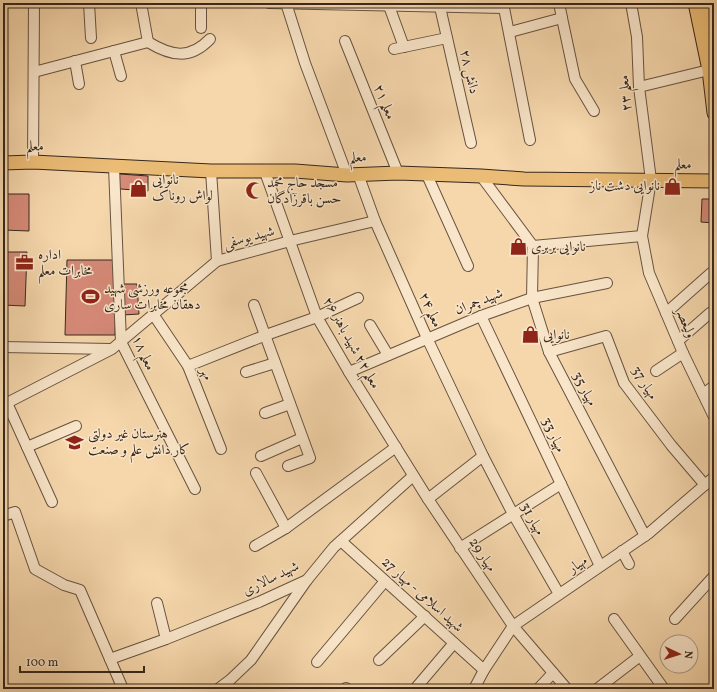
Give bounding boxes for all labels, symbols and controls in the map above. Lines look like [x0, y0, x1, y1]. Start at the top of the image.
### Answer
street label: دانش ۲۸ [455, 48, 483, 96]
street label: معلم ۲۳ [615, 74, 641, 112]
street label: معلم ۲۱ [365, 82, 400, 124]
street label: معلم [26, 137, 44, 161]
street label: معلم [349, 148, 367, 172]
street label: معلم [674, 155, 692, 179]
place label: نانوایی لواش روناک [152, 171, 213, 206]
place label: مسجد حاج محمد حسن باقرزادگان [267, 174, 341, 209]
shop icon: نانوایی دشت ناز [663, 176, 683, 196]
place label: نانوایی دشت ناز [588, 177, 660, 196]
shop icon: نانوایی لواش روناک [129, 178, 149, 198]
mosque icon: مسجد حاج محمد حسن باقرزادگان [244, 181, 264, 201]
street label: شهید یوسفی [221, 222, 277, 254]
shop icon: نانوایی بربری [508, 237, 528, 257]
place label: نانوایی بربری [531, 238, 586, 257]
place label: اداره مخابرات معلم [38, 246, 93, 285]
office icon: اداره مخابرات معلم [15, 253, 35, 273]
place label: مجموعه ورزشی شهید دهقان مخابرات ساری [104, 280, 201, 315]
street label: شهید چمران [452, 284, 506, 320]
sports icon: مجموعه ورزشی شهید دهقان مخابرات ساری [81, 287, 101, 307]
street label: معلم ۲۴ [410, 289, 446, 332]
street label: معلم ۲۲ شهید باهنر ۲۶ [314, 294, 384, 394]
street label: ولیعصر [669, 303, 700, 341]
shop icon: نانوایی [520, 325, 540, 345]
place label: نانوایی [543, 326, 570, 345]
street label: معلم ۱۸ [123, 332, 159, 375]
street label: مهر [194, 363, 217, 383]
street label: مهیار 37 [626, 363, 662, 403]
street label: مهیار 35 [567, 369, 601, 409]
street label: مهیار 33 [537, 414, 569, 456]
place label: هنرستان غیر دولتی کار دانش علم و صنعت [88, 425, 190, 464]
school or university icon: هنرستان غیر دولتی کار دانش علم و صنعت [65, 432, 85, 452]
street label: مهیار 31 [515, 499, 549, 539]
street label: مهیار 29 [464, 534, 500, 576]
street label: مهیار [563, 552, 591, 579]
street label: شهید اسلامی - مهیار 27 [377, 553, 467, 637]
street label: شهید سالاری [240, 557, 303, 601]
north arrow [659, 634, 699, 674]
scale bar [20, 648, 144, 674]
text: N [680, 650, 695, 659]
text: 100 m [26, 655, 59, 671]

